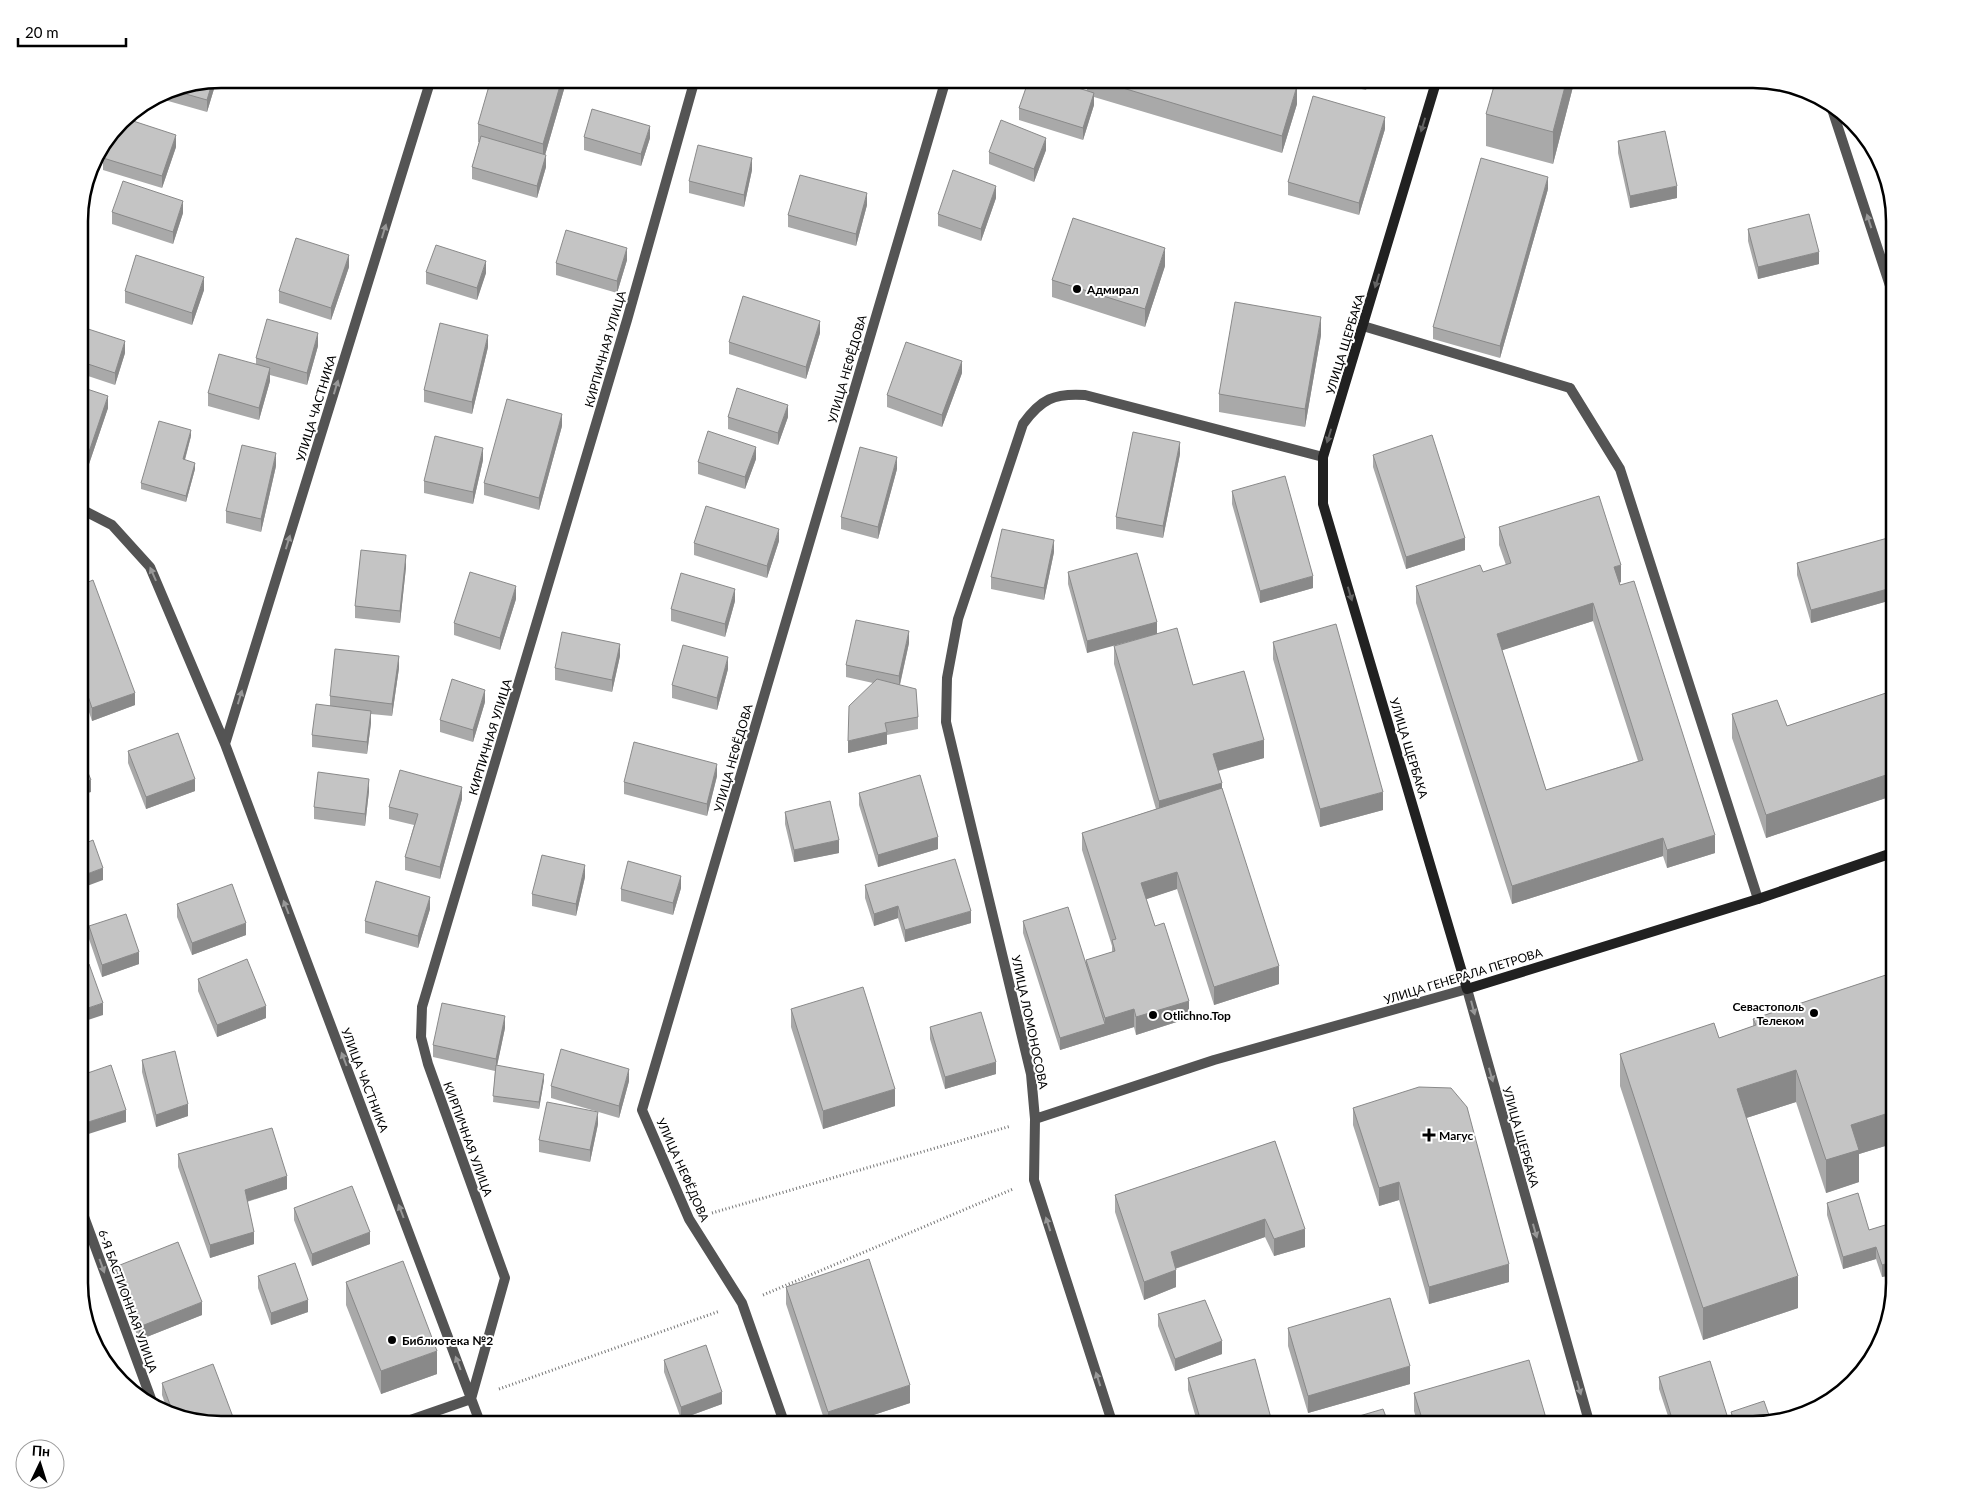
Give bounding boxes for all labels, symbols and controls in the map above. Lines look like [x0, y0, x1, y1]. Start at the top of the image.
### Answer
scale bar [18, 15, 125, 47]
text: 20 m [25, 23, 59, 41]
one-way arrow [1419, 118, 1427, 133]
one-way arrow [1865, 214, 1872, 229]
one-way arrow [380, 224, 388, 239]
one-way arrow [1372, 274, 1380, 289]
place label: Адмирал [1086, 282, 1139, 297]
marker: Адмирал [1071, 283, 1083, 295]
street label: КИРПИЧНАЯ УЛИЦА [581, 288, 629, 409]
street label: УЛИЦА ЩЕРБАКА [1323, 291, 1368, 396]
street label: УЛИЦА НЕФЁДОВА [824, 312, 870, 425]
street label: УЛИЦА ЧАСТНИКА [293, 352, 340, 463]
one-way arrow [332, 379, 340, 394]
one-way arrow [1325, 429, 1332, 444]
one-way arrow [284, 534, 292, 549]
one-way arrow [149, 567, 157, 581]
one-way arrow [1346, 587, 1354, 602]
street label: КИРПИЧНАЯ УЛИЦА [465, 676, 515, 797]
one-way arrow [236, 689, 244, 704]
street label: УЛИЦА ЩЕРБАКА [1387, 696, 1432, 801]
street label: УЛИЦА НЕФЁДОВА [710, 701, 756, 814]
one-way arrow [282, 900, 290, 914]
street label: УЛИЦА ГЕНЕРАЛА ПЕТРОВА [1382, 944, 1545, 1007]
street label: УЛИЦА ЛОМОНОСОВА [1008, 954, 1052, 1091]
place label: Севастополь Телеком [1732, 999, 1804, 1028]
one-way arrow [1469, 1001, 1477, 1016]
marker: Севастополь Телеком [1808, 1007, 1820, 1019]
place label: Otlichno.Top [1163, 1008, 1231, 1023]
marker: Otlichno.Top [1147, 1009, 1159, 1021]
street label: УЛИЦА ЧАСТНИКА [338, 1026, 392, 1135]
one-way arrow [340, 1051, 348, 1066]
one-way arrow [1487, 1067, 1495, 1082]
street label: КИРПИЧНАЯ УЛИЦА [440, 1080, 496, 1199]
street label: УЛИЦА ЩЕРБАКА [1499, 1085, 1543, 1190]
street label: УЛИЦА НЕФЁДОВА [653, 1116, 713, 1225]
place label: Магус [1439, 1128, 1473, 1143]
marker: Магус [1423, 1129, 1435, 1141]
one-way arrow [397, 1203, 405, 1218]
one-way arrow [1044, 1217, 1052, 1232]
one-way arrow [1531, 1224, 1539, 1239]
street label: 6-Я БАСТИОННАЯ УЛИЦА [95, 1227, 161, 1375]
one-way arrow [99, 1258, 106, 1273]
place label: Библиотека №2 [402, 1333, 493, 1348]
marker: Библиотека №2 [386, 1334, 398, 1346]
one-way arrow [454, 1356, 461, 1371]
one-way arrow [1094, 1371, 1102, 1386]
one-way arrow [1575, 1380, 1583, 1395]
north arrow [15, 1439, 65, 1489]
text: Пн [31, 1441, 51, 1460]

